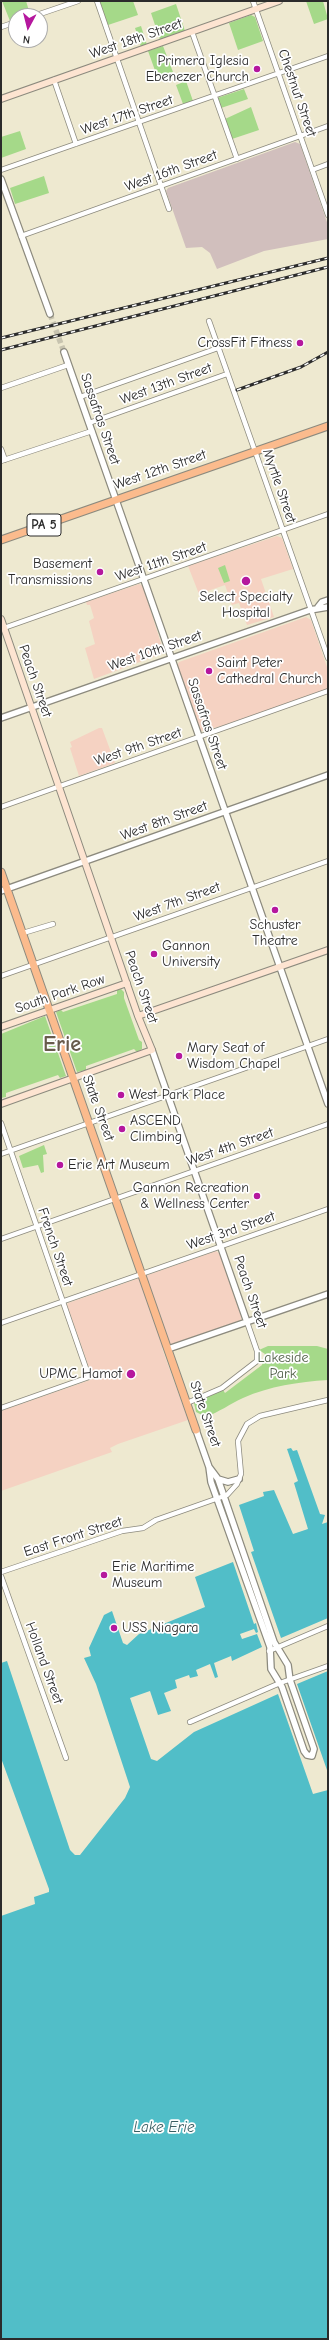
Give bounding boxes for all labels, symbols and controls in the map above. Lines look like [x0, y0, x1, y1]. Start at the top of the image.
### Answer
north arrow [8, 8, 48, 48]
street label: West 18th Street [88, 15, 184, 63]
text: N [22, 33, 31, 46]
street label: Chestnut Street [274, 47, 320, 139]
place label: Primera Iglesia Ebenezer Church [146, 53, 249, 86]
marker: Primera Iglesia Ebenezer Church [252, 64, 262, 74]
street label: West 17th Street [79, 91, 175, 139]
street label: West 16th Street [123, 147, 219, 195]
place label: CrossFit Fitness [198, 335, 292, 351]
marker: CrossFit Fitness [295, 338, 305, 348]
street label: West 13th Street [118, 360, 214, 408]
street label: Sassafras Street [76, 371, 124, 467]
street label: West 12th Street [111, 446, 209, 494]
street label: Myrtle Street [258, 447, 300, 525]
road number: PA 5 [27, 514, 61, 536]
street label: West 11th Street [113, 539, 209, 585]
place label: Basement Transmissions [8, 556, 92, 588]
marker: Basement Transmissions [95, 567, 105, 577]
marker: Select Specialty Hospital [240, 575, 252, 587]
place label: Select Specialty Hospital [200, 589, 292, 622]
street label: West 10th Street [106, 627, 204, 675]
street label: Peach Street [15, 643, 55, 719]
place label: Saint Peter Cathedral Church [217, 655, 322, 688]
marker: Saint Peter Cathedral Church [204, 666, 214, 676]
street label: Sassafras Street [183, 676, 231, 772]
street label: West 9th Street [92, 724, 184, 770]
street label: West 8th Street [118, 798, 210, 844]
street label: West 7th Street [132, 879, 222, 925]
marker: Schuster Theatre [270, 905, 280, 915]
place label: Schuster Theatre [249, 917, 301, 950]
place label: Gannon University [162, 938, 220, 970]
street label: Peach Street [121, 949, 161, 1025]
marker: Gannon University [149, 949, 159, 959]
street label: South Park Row [13, 971, 107, 1017]
district label: Erie [43, 1032, 81, 1058]
place label: Mary Seat of Wisdom Chapel [187, 1040, 280, 1072]
marker: Mary Seat of Wisdom Chapel [174, 1051, 184, 1061]
street label: State Street [78, 1073, 118, 1143]
place label: West Park Place [129, 1087, 225, 1103]
marker: West Park Place [116, 1090, 126, 1100]
place label: ASCEND Climbing [130, 1113, 182, 1146]
marker: ASCEND Climbing [117, 1124, 127, 1134]
street label: West 4th Street [184, 1124, 276, 1170]
place label: Erie Art Museum [68, 1157, 170, 1173]
marker: Erie Art Museum [55, 1160, 65, 1170]
place label: Gannon Recreation & Wellness Center [133, 1180, 249, 1212]
marker: Gannon Recreation & Wellness Center [252, 1191, 262, 1201]
street label: French Street [34, 1205, 76, 1289]
street label: West 3rd Street [185, 1208, 277, 1254]
street label: Peach Street [230, 1254, 270, 1330]
park label: Lakeside Park [258, 1350, 308, 1382]
place label: UPMC Hamot [39, 1366, 122, 1382]
marker: UPMC Hamot [125, 1368, 137, 1380]
street label: State Street [186, 1379, 224, 1449]
street label: East Front Street [22, 1513, 124, 1561]
place label: Erie Maritime Museum [112, 1559, 194, 1592]
marker: Erie Maritime Museum [99, 1570, 109, 1580]
street label: Holland Street [21, 1620, 67, 1706]
place label: USS Niagara [122, 1620, 199, 1636]
marker: USS Niagara [109, 1623, 119, 1633]
water label: Lake Erie [134, 2119, 194, 2137]

